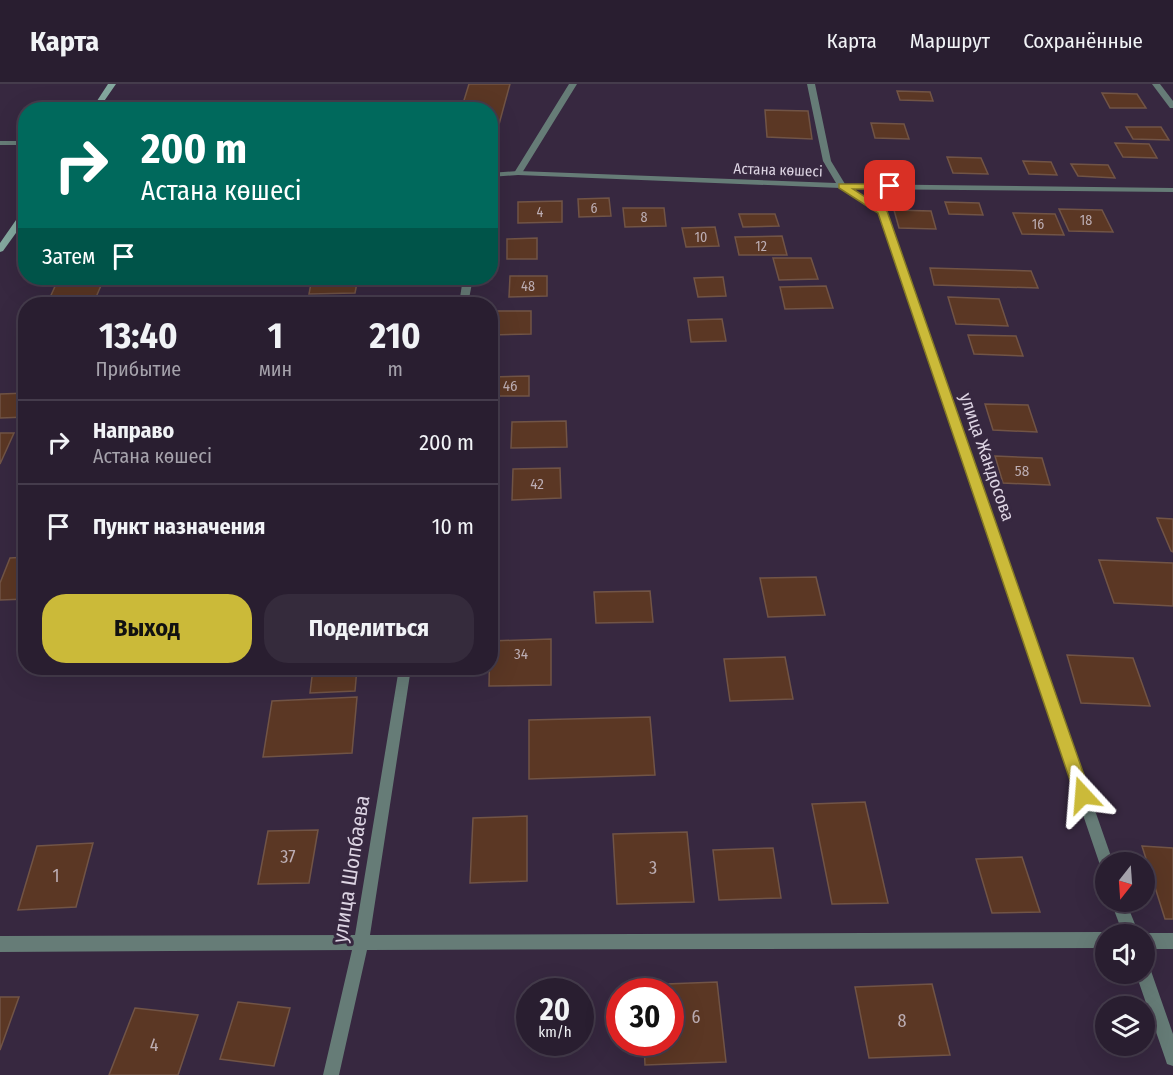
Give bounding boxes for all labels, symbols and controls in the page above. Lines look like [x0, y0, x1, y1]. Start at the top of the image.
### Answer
text: Карта [30, 25, 99, 58]
text: Карта [827, 28, 877, 54]
text: Маршрут [910, 28, 990, 54]
text: Сохранённые [1023, 28, 1143, 54]
text: 200 m [141, 124, 247, 174]
icon: right [42, 126, 120, 204]
street label: Астана көшесі [733, 159, 823, 181]
pin [864, 160, 915, 211]
icon: arrive [873, 169, 906, 202]
text: Астана көшесі [141, 175, 302, 207]
house number: 6 [591, 200, 598, 217]
house number: 4 [537, 204, 544, 221]
house number: 8 [641, 209, 648, 226]
house number: 18 [1080, 212, 1092, 229]
house number: 16 [1032, 216, 1044, 233]
house number: 10 [695, 229, 707, 246]
house number: 12 [755, 238, 767, 255]
icon: arrive [107, 240, 140, 273]
text: Затем [42, 243, 95, 270]
house number: 48 [521, 278, 535, 295]
text: 13:40 [99, 314, 178, 358]
text: 1 [268, 314, 283, 358]
text: 210 [370, 314, 421, 358]
text: Прибытие [95, 357, 181, 381]
text: мин [259, 357, 292, 381]
text: m [387, 357, 403, 381]
house number: 46 [503, 377, 517, 395]
street label: улица Жандосова [955, 390, 1019, 524]
text: Направо [93, 417, 174, 444]
icon: right [42, 426, 75, 459]
text: 200 m [419, 429, 474, 456]
text: Астана көшесі [93, 444, 212, 468]
house number: 58 [1015, 462, 1029, 480]
house number: 42 [530, 475, 544, 493]
icon: arrive [42, 510, 75, 543]
text: Пункт назначения [93, 513, 265, 540]
text: 10 m [432, 513, 474, 540]
button: Выход [42, 594, 252, 663]
button: Поделиться [264, 594, 474, 663]
house number: 34 [514, 645, 528, 663]
position arrow [1051, 763, 1115, 827]
street label: улица Шопбаева [327, 793, 375, 945]
house number: 37 [280, 846, 296, 868]
north arrow [1095, 852, 1155, 912]
map controls [1095, 852, 1155, 1056]
house number: 3 [649, 857, 657, 879]
house number: 1 [52, 865, 60, 887]
button: sound [1095, 924, 1155, 984]
speed limit sign: 30 [606, 978, 684, 1056]
text: 20 [540, 992, 570, 1028]
button: layers [1095, 996, 1155, 1056]
house number: 6 [692, 1006, 701, 1028]
house number: 8 [898, 1010, 907, 1032]
text: km/h [538, 1023, 572, 1041]
house number: 4 [150, 1034, 159, 1056]

